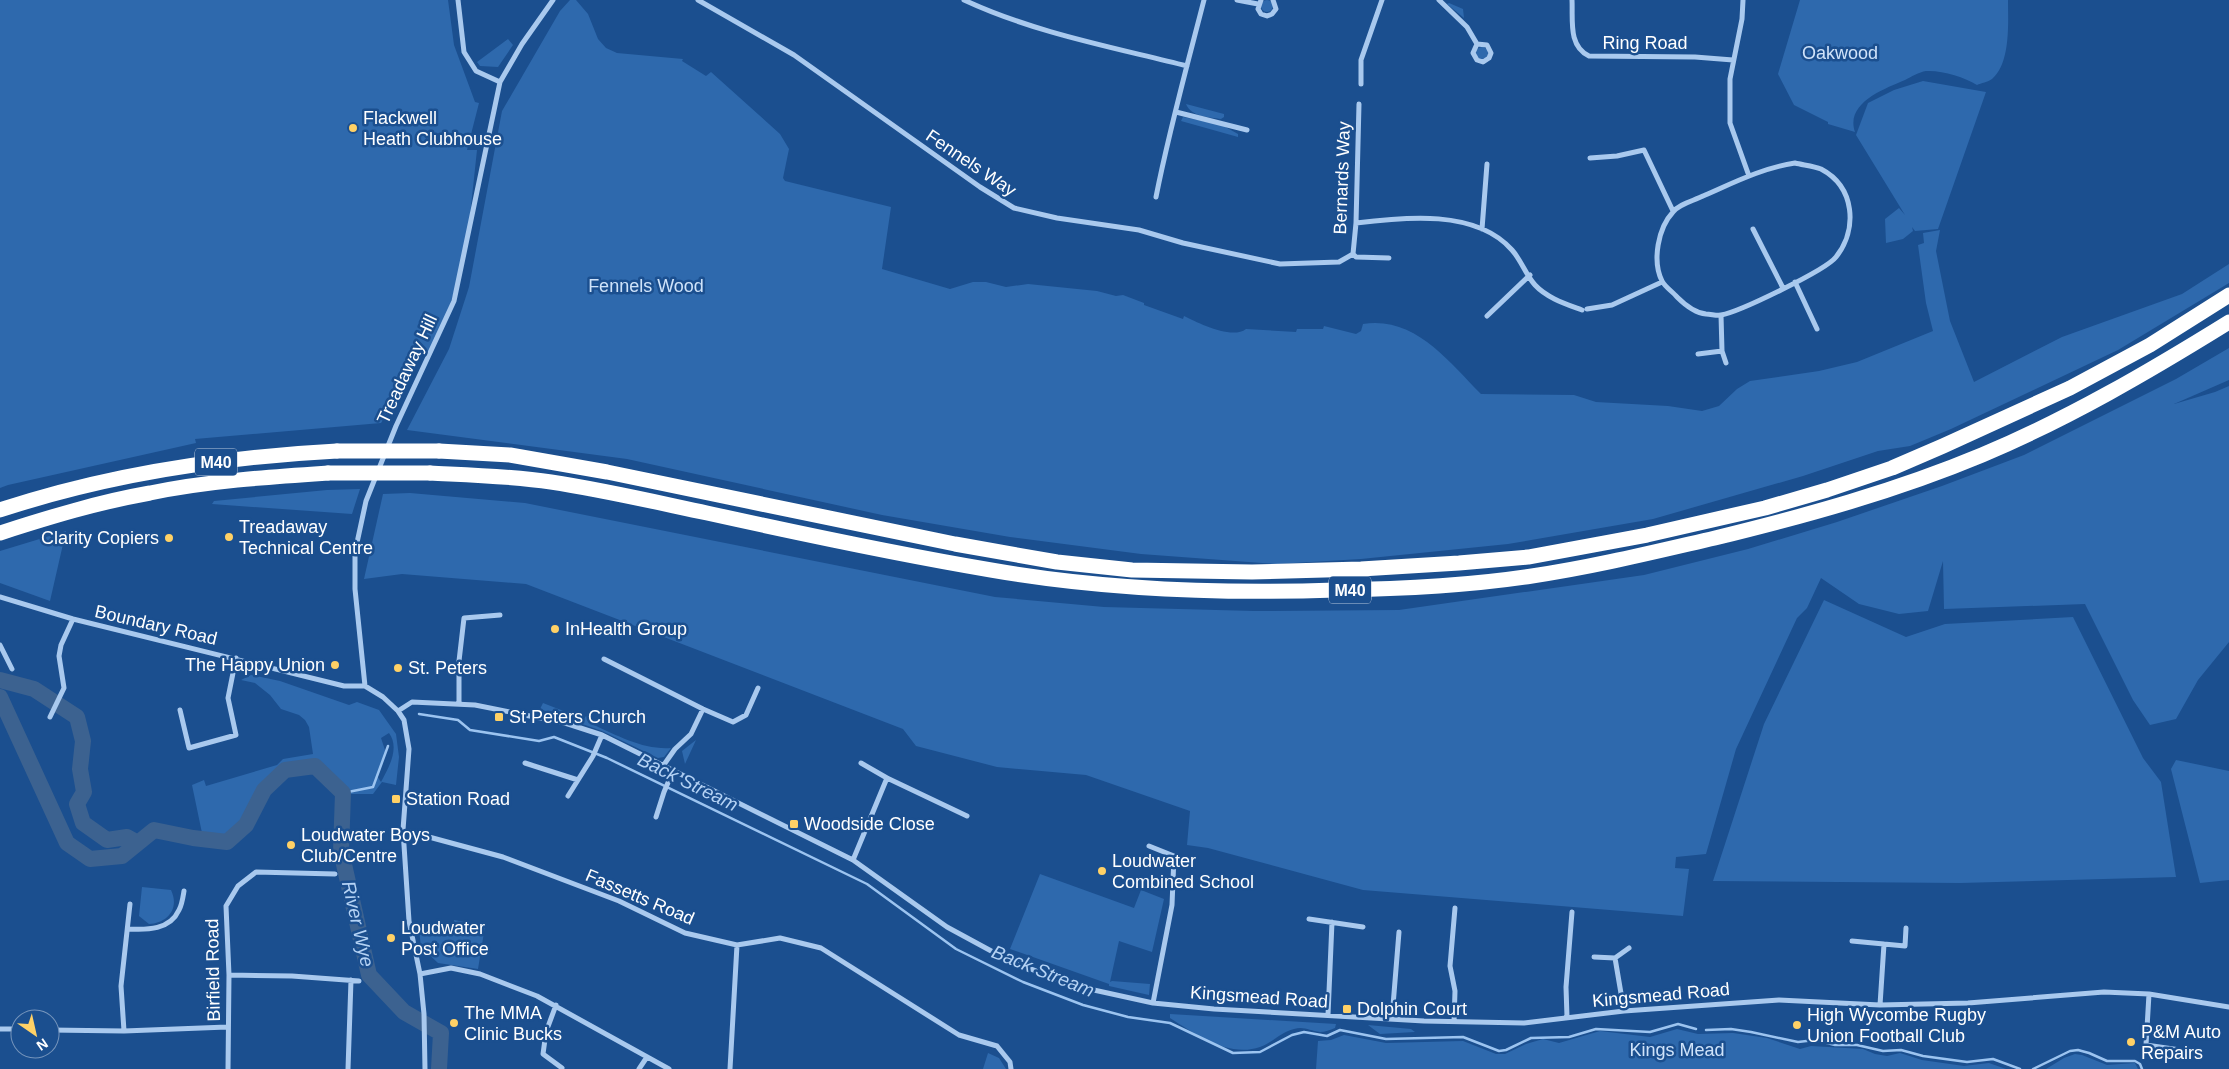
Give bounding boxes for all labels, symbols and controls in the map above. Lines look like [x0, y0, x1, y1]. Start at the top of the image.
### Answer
street label: Ring Road [1602, 33, 1688, 53]
park label: Oakwood [1802, 43, 1878, 63]
place label: Flackwell Heath Clubhouse [363, 108, 502, 149]
street label: Bernards Way [1330, 121, 1354, 235]
marker: Flackwell Heath Clubhouse [347, 122, 359, 134]
street label: Fennels Way [922, 126, 1020, 200]
park label: Fennels Wood [588, 276, 704, 296]
street label: Treadaway Hill [373, 311, 441, 427]
road number: M40 [195, 448, 237, 476]
place label: Treadaway Technical Centre [239, 517, 373, 558]
place label: Clarity Copiers [41, 528, 159, 548]
marker: Treadaway Technical Centre [223, 531, 235, 543]
marker: Clarity Copiers [163, 532, 175, 544]
road number: M40 [1329, 576, 1371, 604]
street label: Boundary Road [93, 601, 219, 649]
place label: InHealth Group [565, 619, 687, 639]
marker: InHealth Group [549, 623, 561, 635]
place label: The Happy Union [185, 655, 325, 675]
place label: St. Peters [408, 658, 487, 678]
marker: The Happy Union [329, 659, 341, 671]
marker: St. Peters [392, 662, 404, 674]
place label: St Peters Church [509, 707, 646, 727]
marker: St Peters Church [493, 711, 505, 723]
water label: Back Stream [635, 749, 741, 815]
place label: Station Road [406, 789, 510, 809]
marker: Station Road [390, 793, 402, 805]
place label: Woodside Close [804, 814, 935, 834]
marker: Woodside Close [788, 818, 800, 830]
place label: Loudwater Boys Club/Centre [301, 825, 430, 866]
marker: Loudwater Boys Club/Centre [285, 839, 297, 851]
place label: Loudwater Combined School [1112, 851, 1254, 892]
street label: Fassetts Road [583, 865, 697, 929]
marker: Loudwater Combined School [1096, 865, 1108, 877]
water label: River Wye [338, 879, 378, 969]
street label: Birfield Road [202, 918, 224, 1022]
place label: Loudwater Post Office [401, 918, 489, 959]
marker: Loudwater Post Office [385, 932, 397, 944]
water label: Back Stream [989, 941, 1097, 1001]
street label: Kingsmead Road [1591, 979, 1731, 1011]
street label: Kingsmead Road [1189, 982, 1329, 1012]
place label: Dolphin Court [1357, 999, 1467, 1019]
place label: The MMA Clinic Bucks [464, 1003, 562, 1044]
marker: Dolphin Court [1341, 1003, 1353, 1015]
place label: High Wycombe Rugby Union Football Club [1807, 1005, 1986, 1046]
north arrow [10, 1009, 60, 1059]
marker: The MMA Clinic Bucks [448, 1017, 460, 1029]
marker: High Wycombe Rugby Union Football Club [1791, 1019, 1803, 1031]
place label: P&M Auto Repairs [2141, 1022, 2221, 1063]
text: N [34, 1035, 51, 1054]
marker: P&M Auto Repairs [2125, 1036, 2137, 1048]
park label: Kings Mead [1629, 1040, 1725, 1060]

